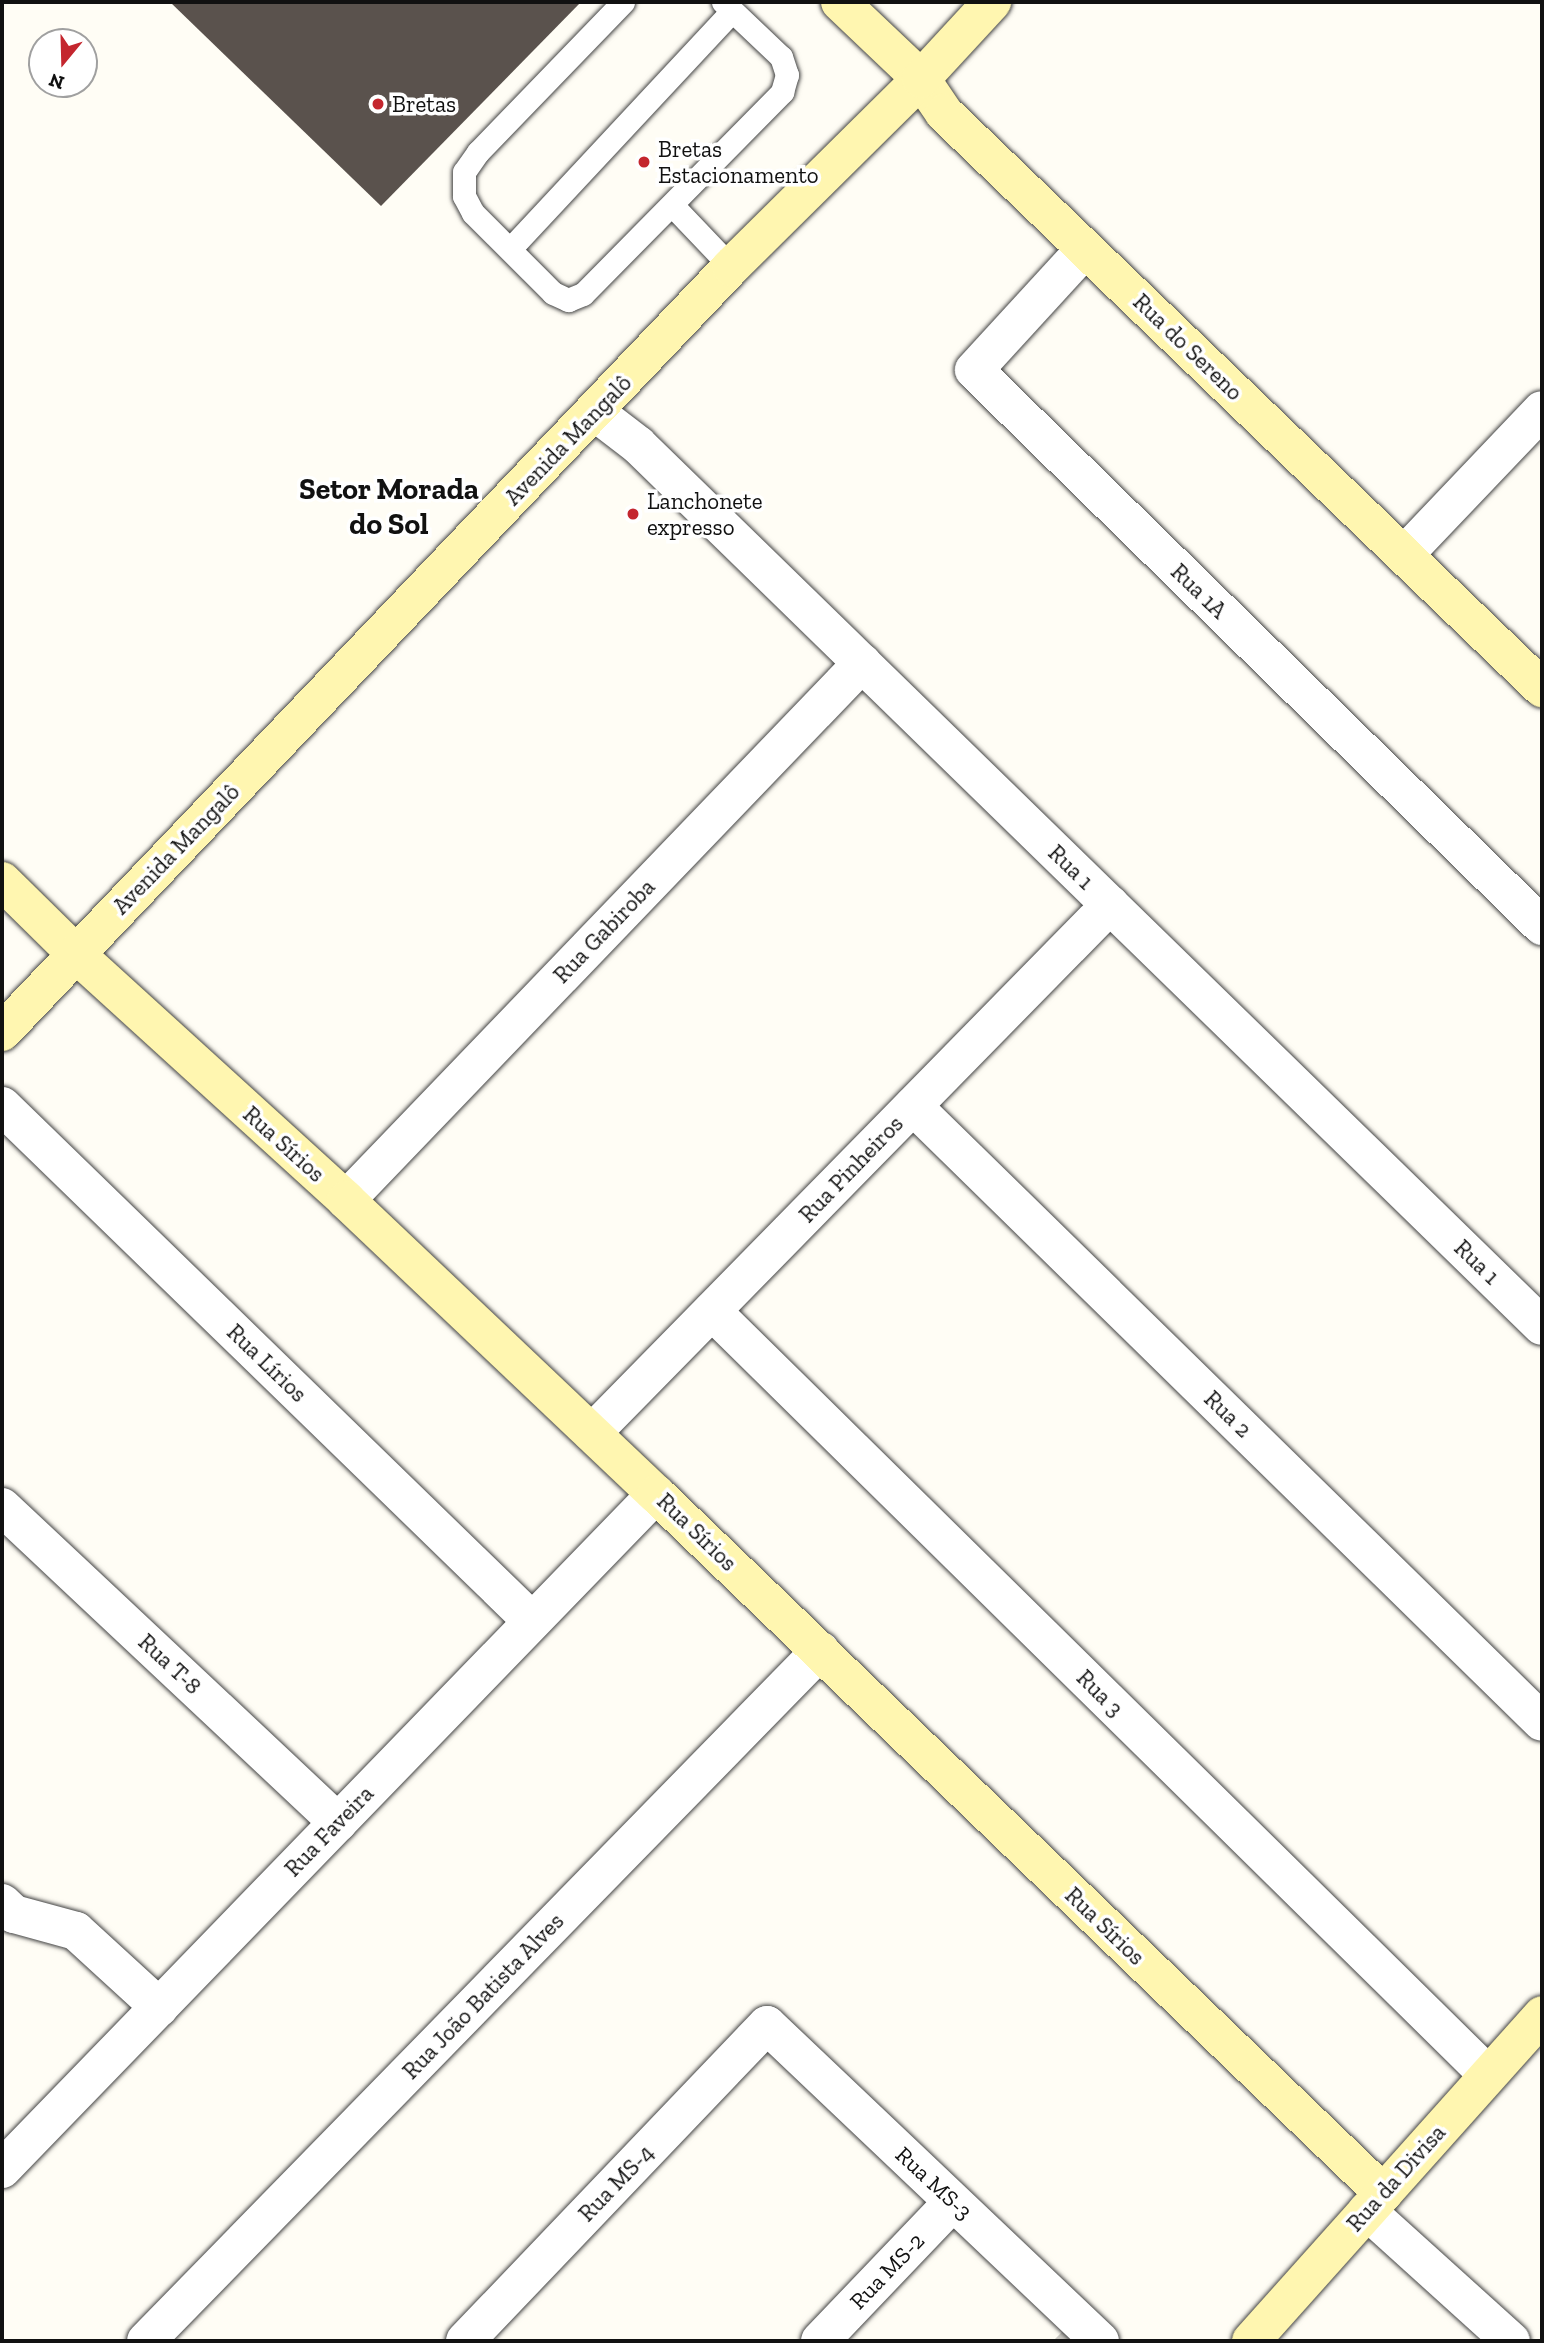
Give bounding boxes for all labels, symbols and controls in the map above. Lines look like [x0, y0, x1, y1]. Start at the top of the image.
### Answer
north arrow [28, 28, 98, 98]
text: N [46, 68, 67, 95]
place label: Bretas [392, 90, 456, 118]
marker: Bretas [370, 96, 386, 112]
place label: Bretas Estacionamento [658, 135, 819, 189]
marker: Bretas Estacionamento [636, 154, 652, 170]
street label: Rua do Sereno [1127, 288, 1249, 406]
street label: Avenida Mangalô [499, 369, 637, 511]
district label: Setor Morada do Sol [299, 471, 479, 542]
place label: Lanchonete expresso [647, 487, 762, 541]
marker: Lanchonete expresso [625, 506, 641, 522]
street label: Rua 1A [1165, 558, 1233, 624]
street label: Avenida Mangalô [107, 778, 245, 920]
street label: Rua 1 [1043, 839, 1099, 895]
street label: Rua Gabiroba [548, 873, 660, 989]
street label: Rua Sírios [238, 1100, 330, 1188]
street label: Rua Pinheiros [793, 1110, 909, 1228]
street label: Rua 1 [1449, 1234, 1505, 1290]
street label: Rua Lírios [221, 1318, 313, 1408]
street label: Rua 2 [1199, 1385, 1257, 1443]
street label: Rua Sírios [651, 1487, 743, 1577]
street label: Rua T-8 [133, 1628, 207, 1700]
street label: Rua 3 [1071, 1664, 1129, 1722]
street label: Rua Faveira [279, 1780, 379, 1882]
street label: Rua Sírios [1059, 1881, 1151, 1971]
street label: Rua João Batista Alves [396, 1907, 570, 2085]
street label: Rua da Divisa [1341, 2119, 1451, 2237]
street label: Rua MS-4 [573, 2139, 659, 2227]
street label: Rua MS-3 [890, 2141, 978, 2225]
street label: Rua MS-2 [844, 2227, 930, 2315]

